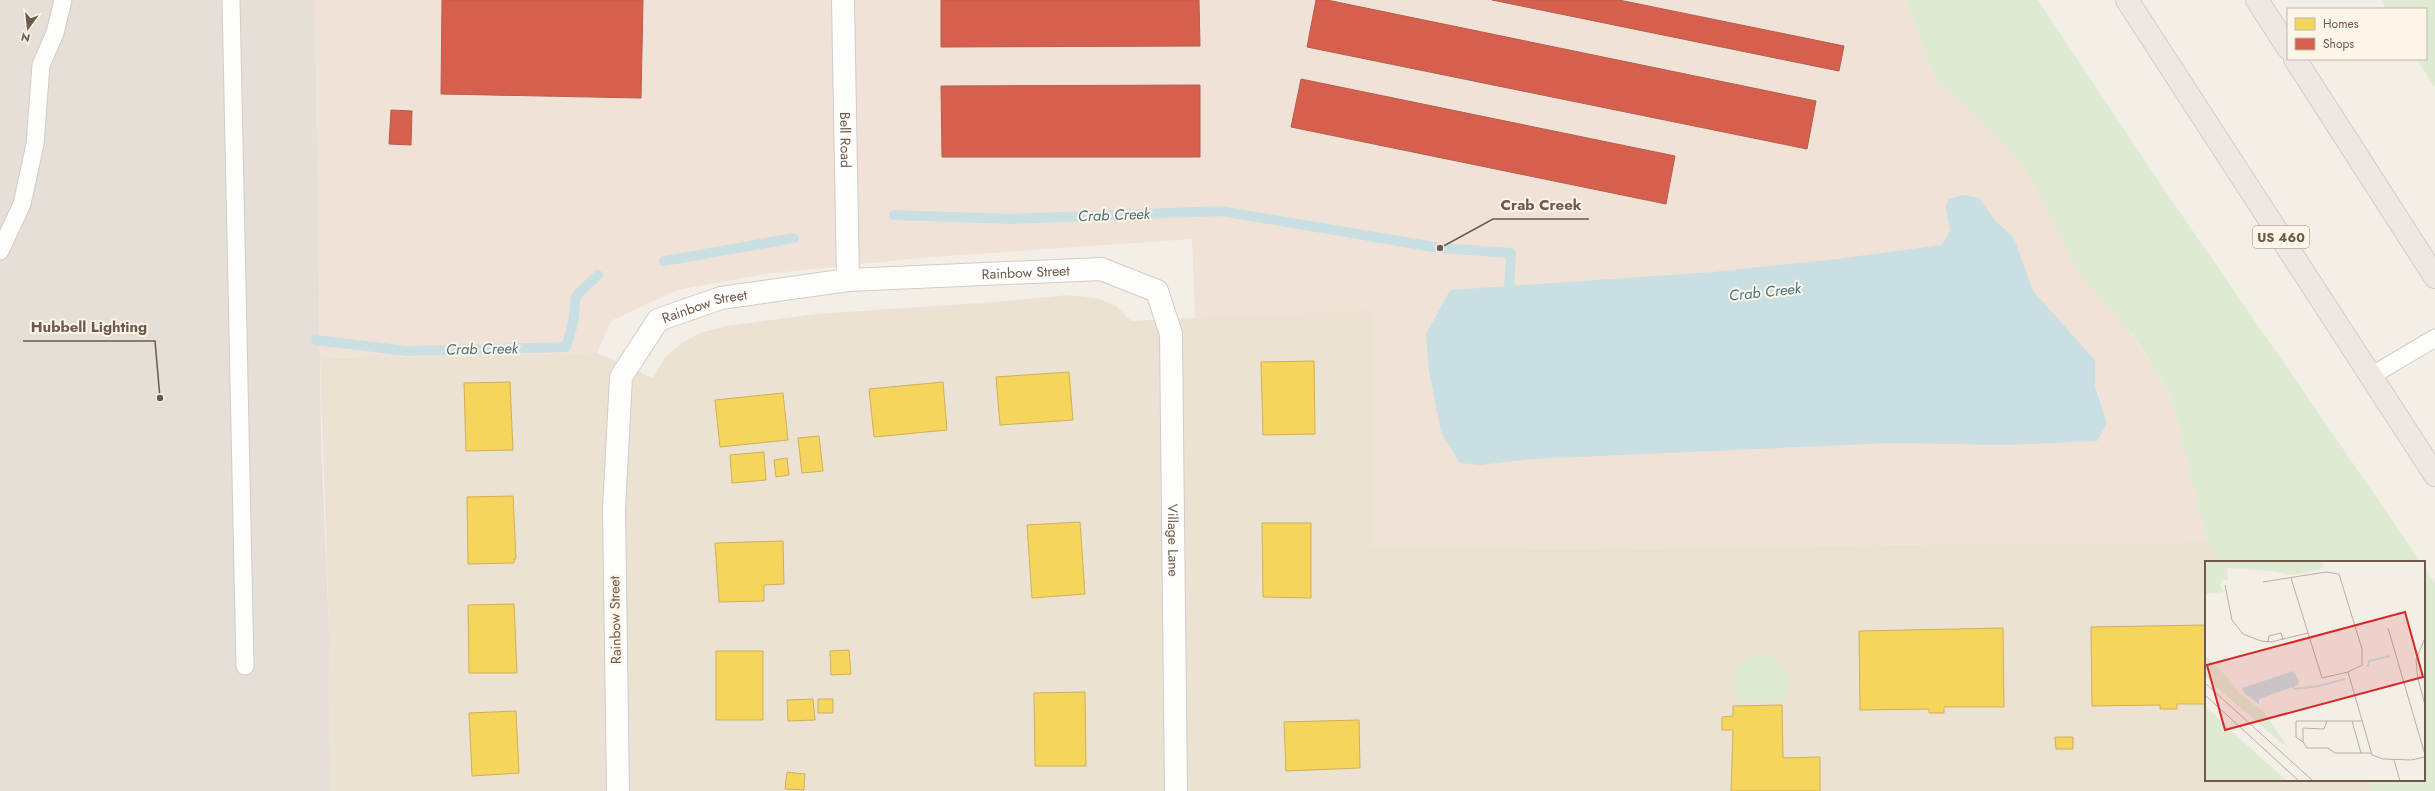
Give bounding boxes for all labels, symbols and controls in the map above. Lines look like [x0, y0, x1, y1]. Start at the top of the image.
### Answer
north arrow [8, 8, 48, 48]
legend [2287, 8, 2427, 60]
text: Homes [2323, 15, 2359, 33]
text: N [19, 29, 32, 47]
text: Shops [2323, 35, 2354, 53]
street label: Bell Road [835, 112, 856, 168]
callout: Crab Creek [1493, 192, 1589, 219]
text: Crab Creek [1501, 194, 1582, 216]
water label: Crab Creek [1078, 203, 1151, 227]
road number: US 460 [2253, 226, 2309, 248]
street label: Rainbow Street [981, 260, 1071, 284]
water label: Crab Creek [1728, 277, 1803, 307]
street label: Rainbow Street [659, 284, 749, 328]
callout: Hubbell Lighting [23, 314, 155, 341]
text: Hubbell Lighting [31, 316, 147, 338]
water label: Crab Creek [446, 337, 519, 361]
street label: Village Lane [1163, 504, 1184, 577]
inset map [2205, 561, 2425, 781]
street label: Rainbow Street [604, 575, 626, 664]

